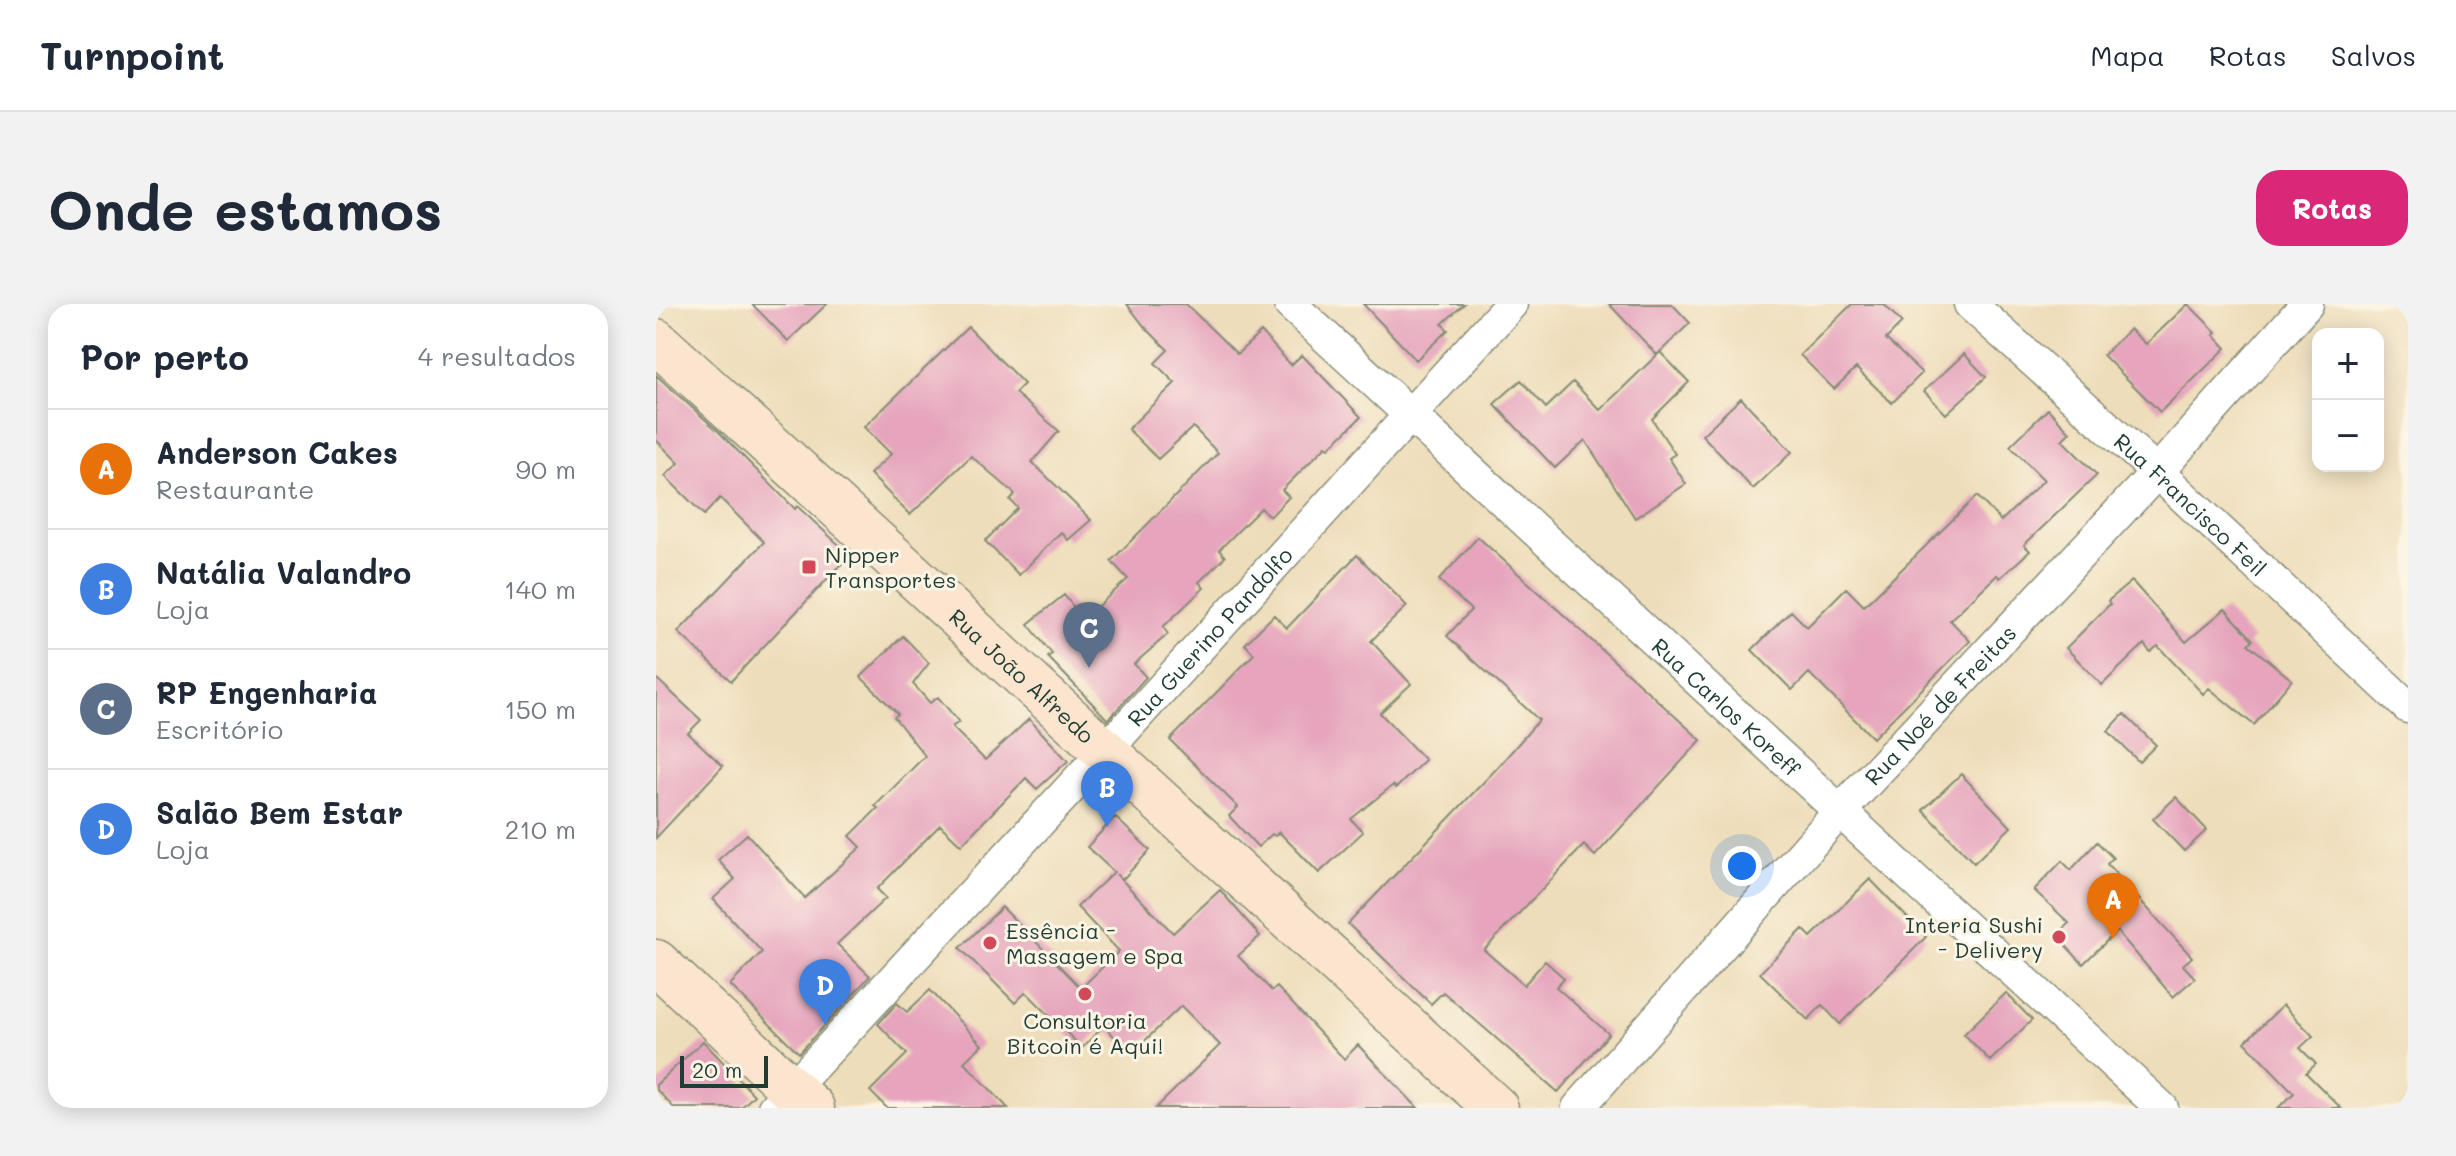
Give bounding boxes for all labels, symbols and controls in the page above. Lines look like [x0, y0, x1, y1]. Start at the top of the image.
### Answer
text: Turnpoint [40, 30, 224, 80]
text: Mapa [2090, 37, 2165, 73]
text: Rotas [2209, 37, 2287, 73]
text: Salvos [2331, 37, 2416, 73]
button: Rotas [2256, 170, 2408, 246]
text: Onde estamos [48, 172, 442, 245]
map controls [2312, 328, 2384, 472]
button: + [2312, 328, 2384, 400]
text: Por perto [80, 334, 249, 379]
text: 4 resultados [418, 339, 576, 373]
button: − [2312, 400, 2384, 472]
street label: Rua Francisco Feil [2108, 426, 2273, 582]
text: Anderson Cakes [156, 432, 398, 472]
text: A [97, 452, 115, 486]
text: 90 m [516, 452, 576, 486]
text: Restaurante [156, 472, 314, 506]
place label: Nipper Transportes [825, 540, 957, 594]
street label: Rua Guerino Pandolfo [1120, 540, 1298, 732]
text: Natália Valandro [156, 552, 411, 592]
marker: Nipper Transportes [800, 558, 818, 576]
text: B [97, 572, 115, 606]
text: 140 m [504, 572, 576, 606]
text: Loja [156, 592, 210, 626]
street label: Rua João Alfredo [944, 602, 1101, 749]
pin: C [1063, 602, 1115, 668]
street label: Rua Noé de Freitas [1858, 618, 2022, 791]
street label: Rua Carlos Koreff [1646, 631, 1807, 783]
text: RP Engenharia [156, 672, 378, 712]
text: C [96, 692, 116, 726]
text: 150 m [504, 692, 576, 726]
text: Escritório [156, 712, 283, 746]
pin: B [1081, 761, 1133, 827]
text: Salão Bem Estar [156, 792, 403, 832]
text: D [97, 812, 115, 846]
text: 210 m [505, 812, 576, 846]
text: Loja [156, 832, 210, 866]
your location [1722, 846, 1762, 886]
pin: A [2087, 873, 2139, 939]
place label: Interia Sushi - Delivery [1905, 910, 2043, 964]
place label: Essência - Massagem e Spa [1006, 916, 1184, 970]
marker: Interia Sushi - Delivery [2050, 928, 2068, 946]
marker: Essência - Massagem e Spa [981, 934, 999, 952]
pin: D [799, 959, 851, 1025]
marker: Consultoria Bitcoin é Aqui! [1076, 985, 1094, 1003]
place label: Consultoria Bitcoin é Aqui! [1007, 1006, 1163, 1060]
scale bar [680, 1052, 768, 1088]
text: 20 m [692, 1055, 742, 1084]

